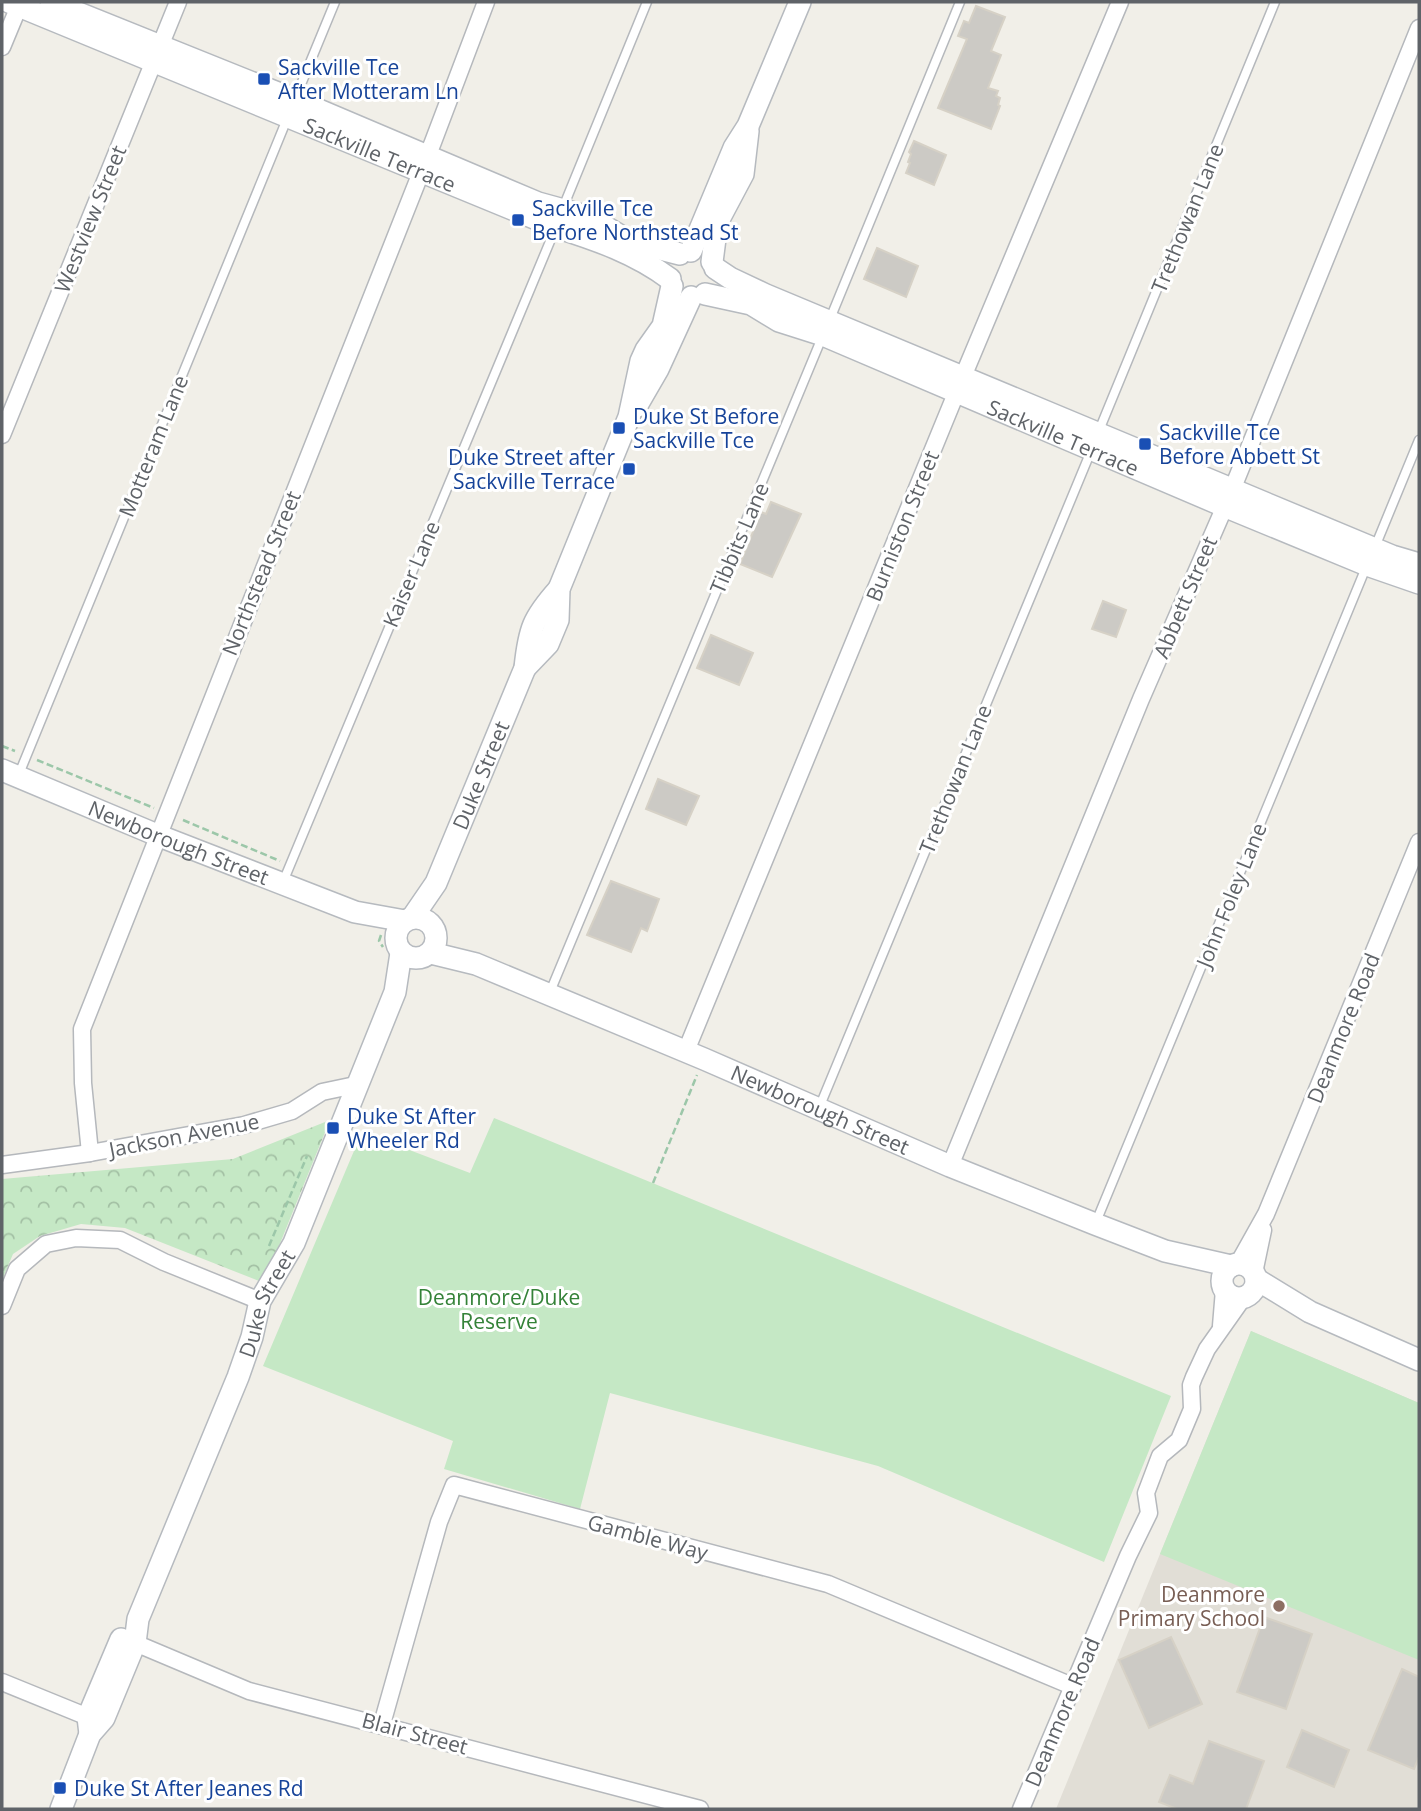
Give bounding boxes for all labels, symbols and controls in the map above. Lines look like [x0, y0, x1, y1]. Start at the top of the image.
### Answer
place label: Sackville Tce After Motteram Ln [278, 53, 459, 105]
marker: Sackville Tce After Motteram Ln [256, 71, 272, 87]
street label: Sackville Terrace [300, 111, 460, 198]
street label: Trethowan Lane [1144, 139, 1230, 297]
street label: Westview Street [48, 141, 132, 297]
place label: Sackville Tce Before Northstead St [532, 194, 739, 246]
marker: Sackville Tce Before Northstead St [510, 212, 526, 228]
street label: Motteram Lane [112, 371, 194, 521]
street label: Sackville Terrace [983, 393, 1143, 482]
place label: Duke St Before Sackville Tce [633, 402, 779, 454]
place label: Sackville Tce Before Abbett St [1159, 418, 1320, 470]
marker: Duke St Before Sackville Tce [611, 420, 627, 436]
marker: Sackville Tce Before Abbett St [1137, 436, 1153, 452]
place label: Duke Street after Sackville Terrace [448, 443, 615, 495]
street label: Burniston Street [859, 446, 945, 606]
marker: Duke Street after Sackville Terrace [621, 461, 637, 477]
street label: Tibbits Lane [703, 478, 775, 598]
street label: Northstead Street [215, 486, 307, 660]
street label: Kaiser Lane [376, 517, 446, 631]
street label: Abbett Street [1147, 532, 1223, 662]
street label: Trethowan Lane [912, 700, 998, 858]
street label: Duke Street [446, 717, 516, 834]
street label: Newborough Street [84, 794, 273, 891]
street label: John Foley Lane [1189, 819, 1273, 973]
street label: Deanmore Road [1300, 949, 1386, 1107]
street label: Newborough Street [727, 1058, 914, 1161]
place label: Duke St After Wheeler Rd [347, 1102, 476, 1154]
street label: Jackson Avenue [105, 1107, 262, 1164]
marker: Duke St After Wheeler Rd [325, 1120, 341, 1136]
street label: Duke Street [232, 1244, 301, 1361]
park label: Deanmore/Duke Reserve [418, 1283, 580, 1335]
street label: Gamble Way [585, 1508, 712, 1567]
place label: Deanmore Primary School [1118, 1580, 1265, 1632]
marker: Deanmore Primary School [1271, 1598, 1287, 1614]
street label: Deanmore Road [1018, 1633, 1106, 1791]
street label: Blair Street [359, 1705, 471, 1761]
place label: Duke St After Jeanes Rd [74, 1774, 304, 1802]
marker: Duke St After Jeanes Rd [52, 1780, 68, 1796]

